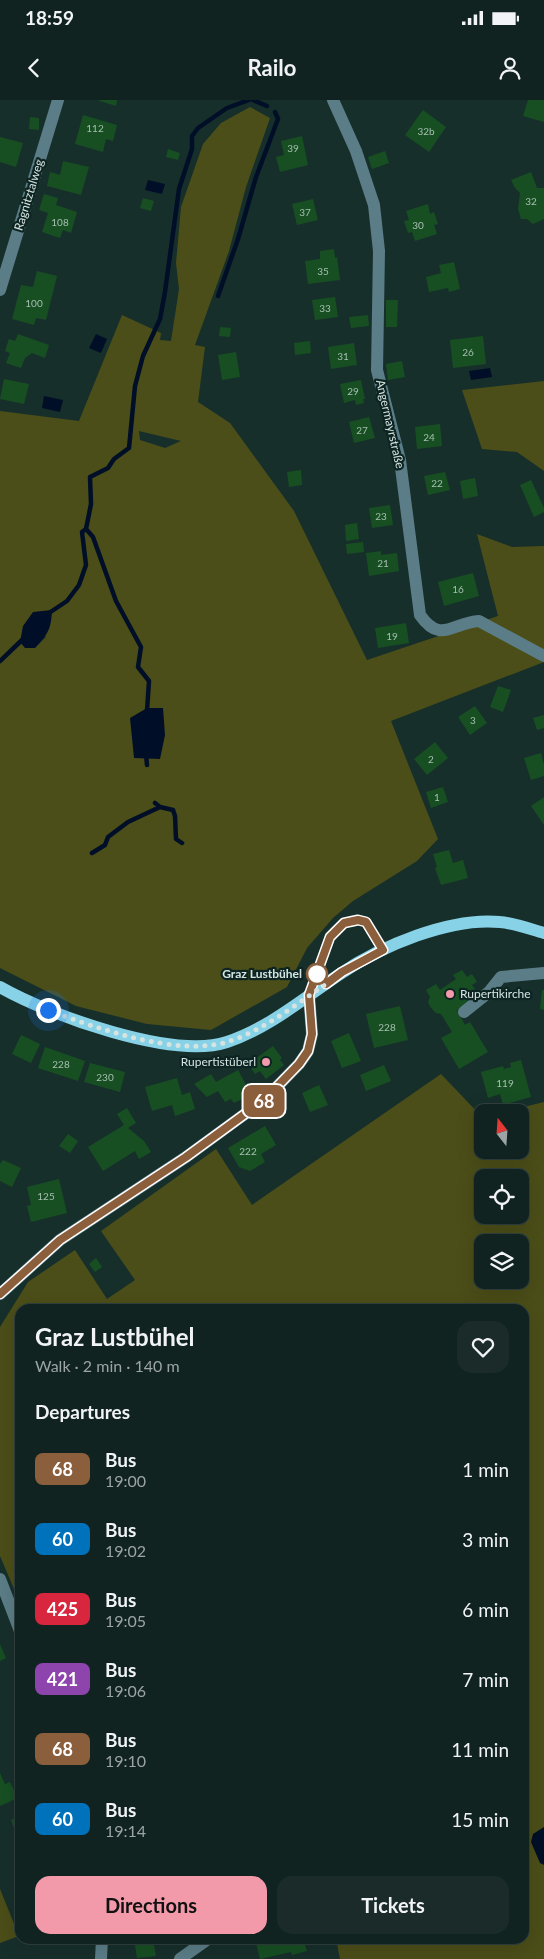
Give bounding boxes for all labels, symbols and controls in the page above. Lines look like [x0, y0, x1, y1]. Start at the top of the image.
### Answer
text: 18:59 [25, 6, 74, 29]
icon: back [20, 54, 48, 82]
text: Railo [248, 54, 296, 81]
icon: person [496, 54, 524, 82]
house number: 112 [86, 122, 104, 134]
house number: 32b [417, 125, 435, 137]
house number: 39 [287, 142, 299, 154]
street label: Ragnitztalweg [11, 157, 47, 232]
house number: 32 [525, 195, 537, 207]
house number: 37 [299, 206, 311, 218]
house number: 108 [51, 216, 69, 228]
house number: 30 [412, 219, 424, 231]
house number: 35 [317, 265, 329, 277]
house number: 100 [25, 297, 43, 309]
house number: 33 [319, 302, 331, 314]
house number: 26 [462, 346, 474, 358]
house number: 31 [337, 350, 349, 362]
street label: Angermayrstraße [373, 378, 408, 470]
house number: 29 [347, 385, 359, 397]
house number: 27 [356, 424, 368, 436]
house number: 24 [423, 431, 435, 443]
house number: 22 [431, 477, 443, 489]
house number: 23 [375, 510, 387, 522]
house number: 21 [377, 557, 389, 569]
house number: 16 [452, 583, 464, 595]
house number: 19 [386, 630, 398, 642]
house number: 3 [470, 714, 476, 726]
house number: 2 [428, 753, 434, 765]
house number: 1 [434, 791, 440, 803]
marker: Graz Lustbühel [306, 963, 328, 985]
place label: Graz Lustbühel [222, 966, 302, 981]
place label: Rupertikirche [460, 986, 531, 1001]
marker: Rupertikirche [444, 988, 456, 1000]
your location [36, 998, 61, 1023]
house number: 228 [378, 1021, 396, 1033]
place label: Rupertistüberl [181, 1054, 256, 1069]
marker: Rupertistüberl [260, 1056, 272, 1068]
house number: 228 [52, 1058, 70, 1070]
house number: 230 [96, 1071, 114, 1083]
house number: 119 [496, 1077, 514, 1089]
line badge: 68 [242, 1085, 286, 1117]
text: 68 [254, 1090, 274, 1112]
north arrow [474, 1104, 529, 1159]
map controls [474, 1104, 529, 1289]
house number: 222 [239, 1145, 257, 1157]
button: locate [474, 1169, 529, 1224]
house number: 125 [37, 1190, 55, 1202]
button: layers [474, 1234, 529, 1289]
button: heart [457, 1321, 509, 1373]
text: Graz Lustbühel [35, 1322, 195, 1351]
text: Walk · 2 min · 140 m [35, 1356, 180, 1375]
text: Departures [35, 1400, 130, 1423]
text: Bus [105, 1448, 136, 1471]
text: 68 [52, 1458, 73, 1480]
text: 1 min [462, 1458, 509, 1481]
text: 19:00 [105, 1471, 146, 1490]
text: Bus [105, 1518, 136, 1541]
text: 60 [52, 1528, 73, 1550]
text: 3 min [462, 1528, 509, 1551]
text: 19:02 [105, 1541, 146, 1560]
text: Bus [105, 1588, 136, 1611]
text: 425 [47, 1598, 78, 1620]
text: 6 min [462, 1598, 509, 1621]
text: 19:05 [105, 1611, 146, 1630]
text: Bus [105, 1658, 136, 1681]
text: 421 [47, 1668, 78, 1690]
text: 7 min [462, 1668, 509, 1691]
text: 19:06 [105, 1681, 146, 1700]
text: Bus [105, 1728, 136, 1751]
text: 68 [52, 1738, 73, 1760]
text: 11 min [451, 1738, 509, 1761]
text: 19:10 [105, 1751, 146, 1770]
text: Bus [105, 1798, 136, 1821]
text: 60 [52, 1808, 73, 1830]
text: 15 min [451, 1808, 509, 1831]
text: 19:14 [105, 1821, 146, 1840]
button: Directions [35, 1876, 267, 1934]
button: Tickets [277, 1876, 509, 1934]

